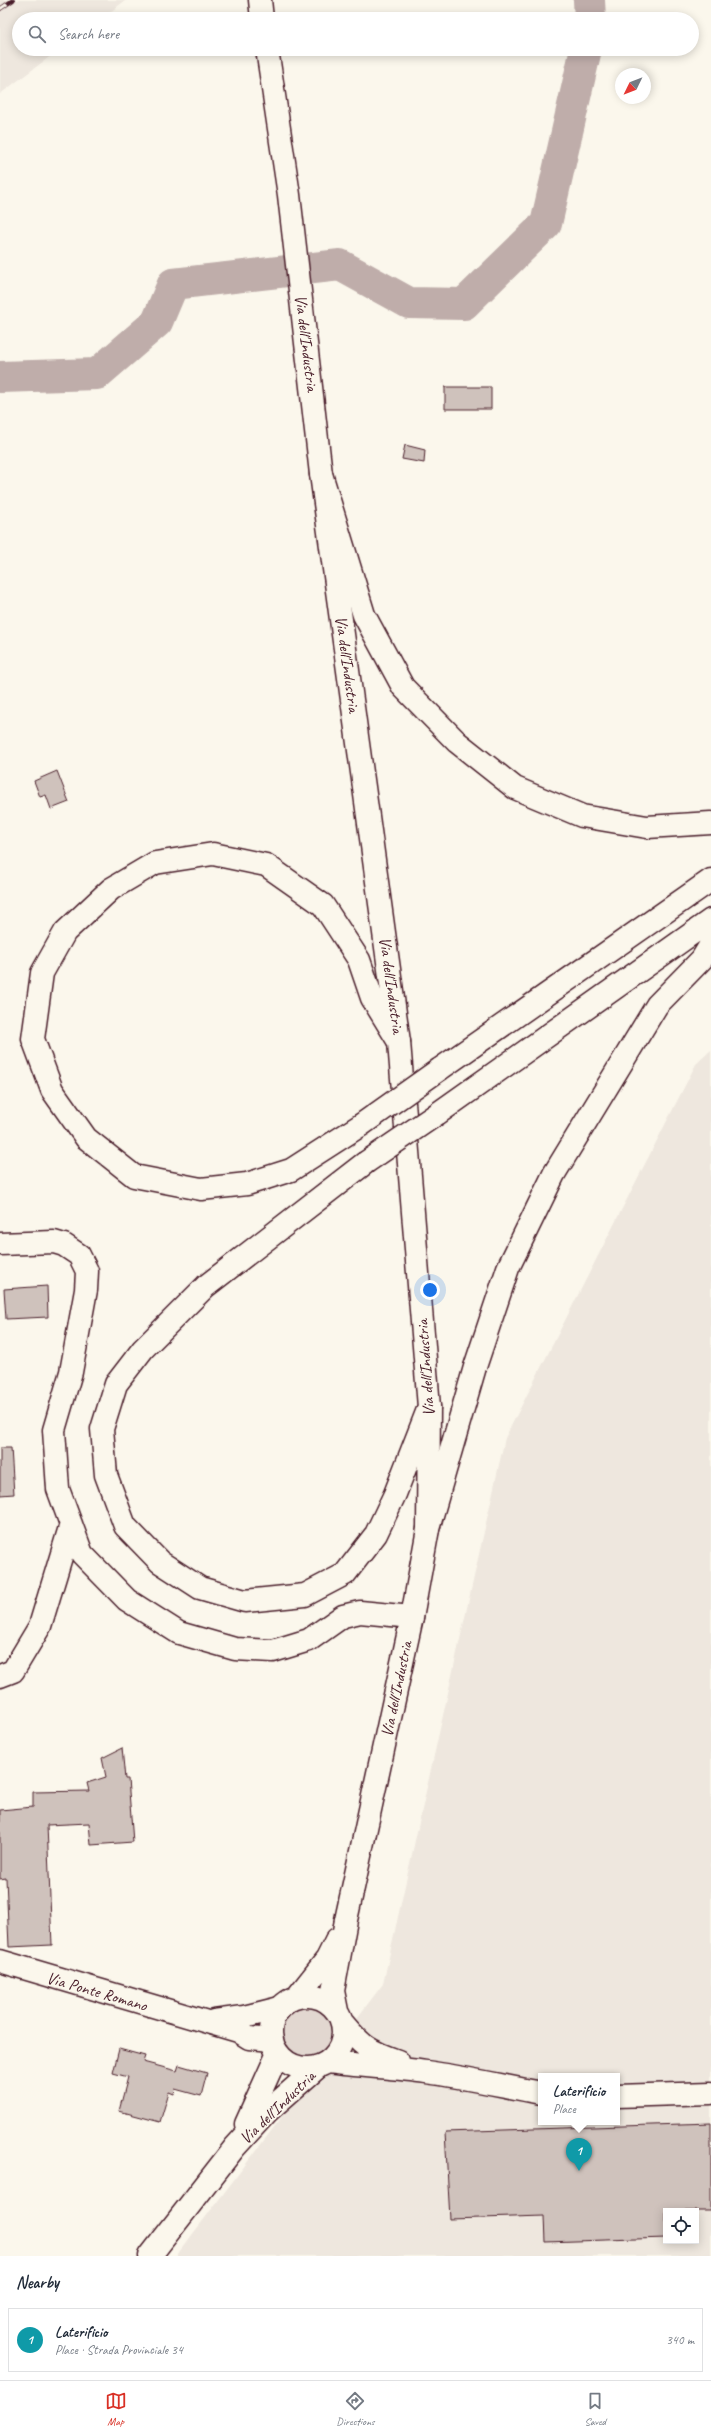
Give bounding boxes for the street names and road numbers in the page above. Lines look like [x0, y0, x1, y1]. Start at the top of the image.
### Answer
street label: Via dell'Industria [290, 293, 323, 395]
street label: Via dell'Industria [330, 614, 365, 716]
street label: Via dell'Industria [374, 935, 409, 1037]
street label: Via dell'Industria [411, 1317, 439, 1417]
street label: Via dell'Industria [376, 1637, 417, 1739]
street label: Via Ponte Romano [44, 1967, 150, 2016]
street label: Via dell'Industria [235, 2065, 321, 2149]

